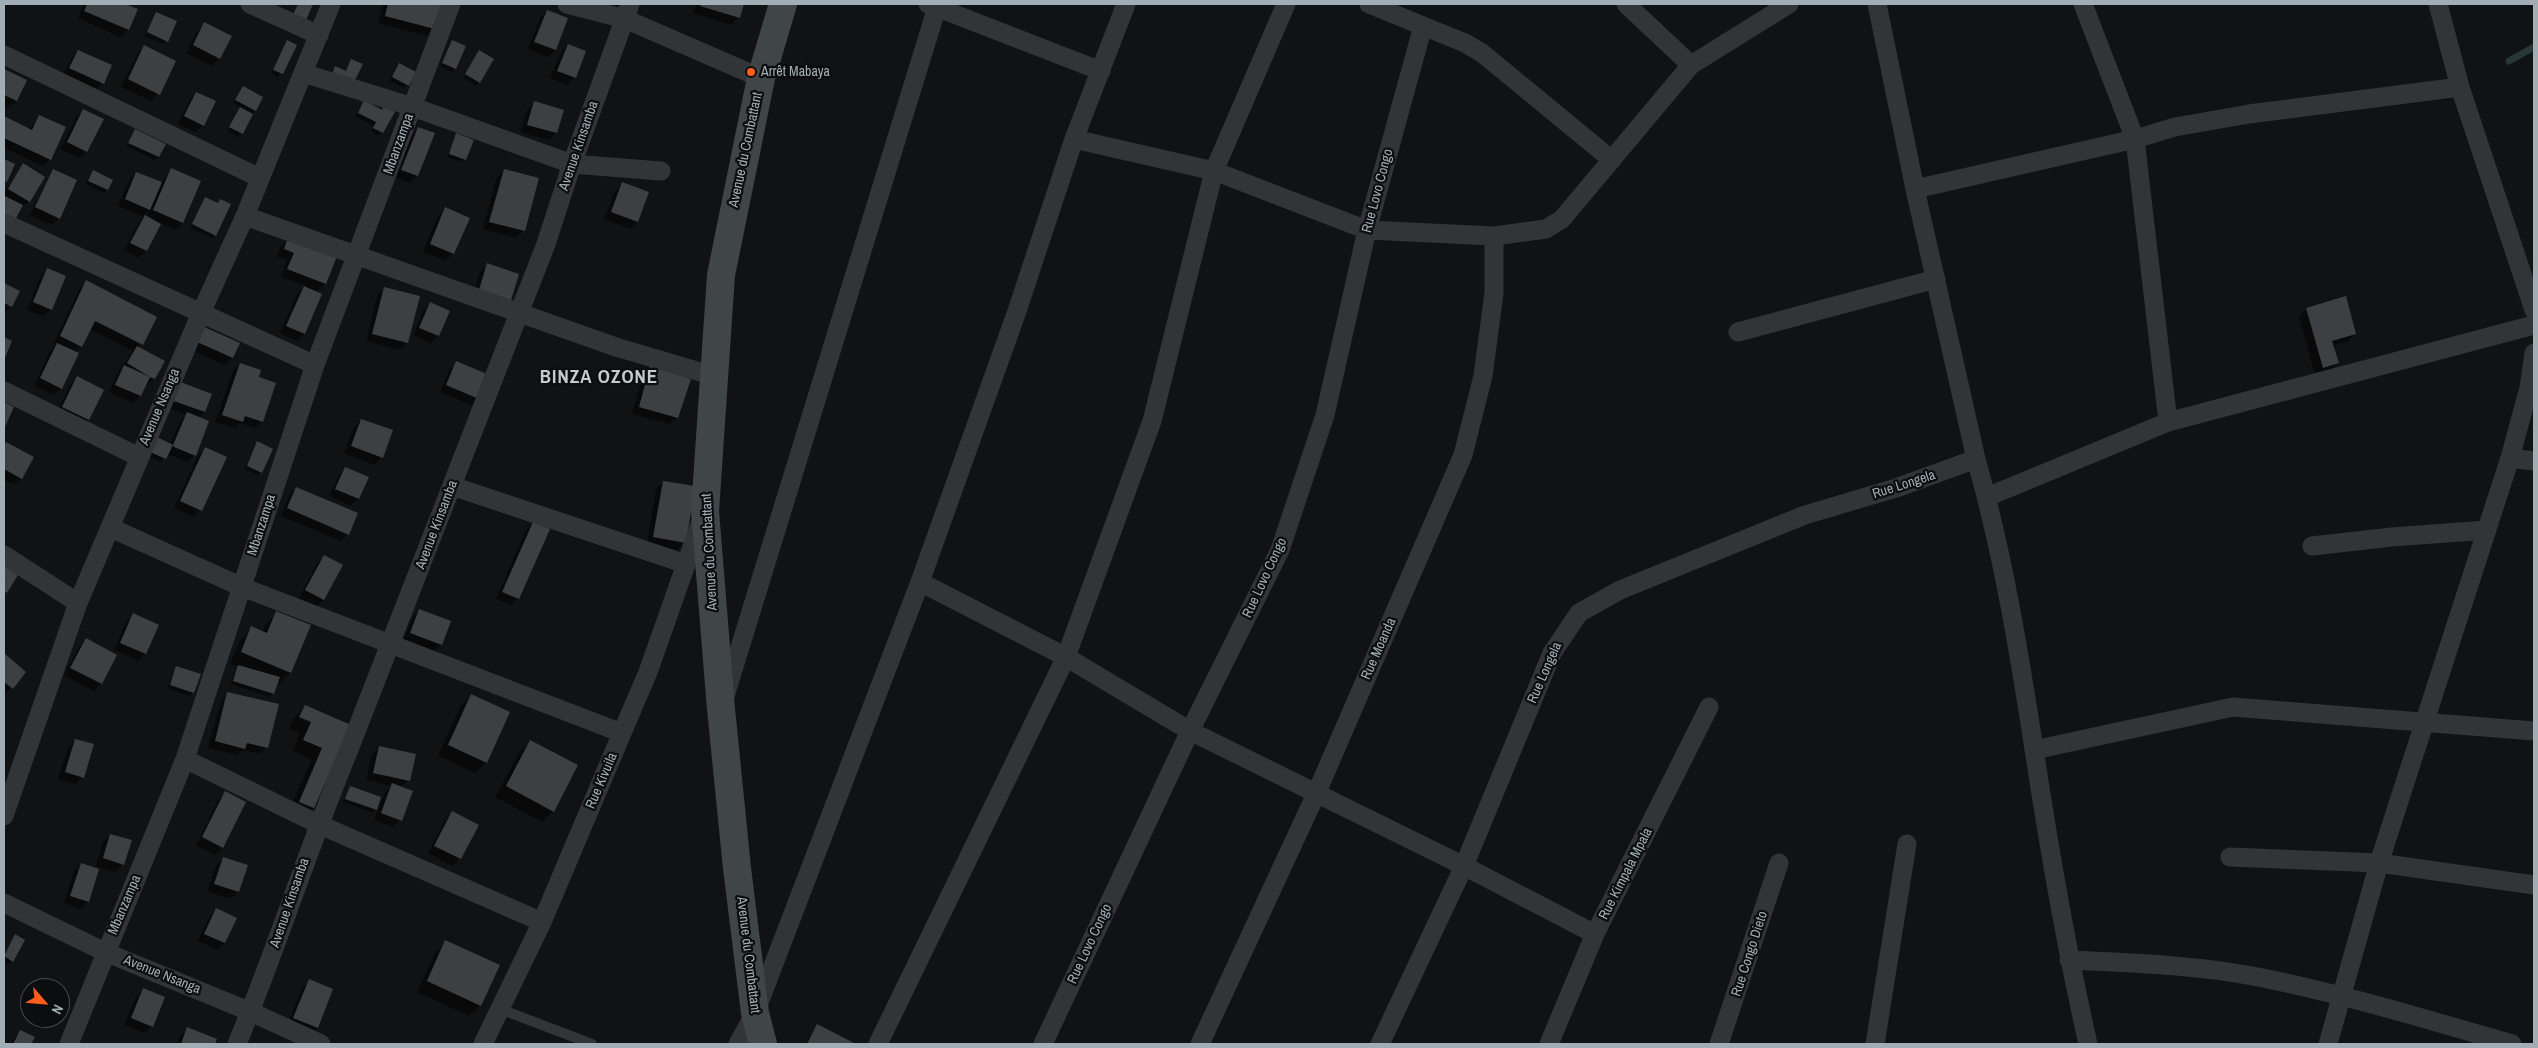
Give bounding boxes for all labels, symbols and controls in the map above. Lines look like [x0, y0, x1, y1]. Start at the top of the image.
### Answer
place label: Arrêt Mabaya [761, 64, 830, 80]
marker: Arrêt Mabaya [745, 66, 757, 78]
street label: Avenue du Combattant [726, 91, 766, 209]
street label: Avenue Kinsamba [556, 99, 602, 193]
street label: Mbanzampa [380, 111, 418, 177]
street label: Rue Lovo Congo [1359, 147, 1397, 235]
street label: Avenue Nsanga [136, 366, 184, 448]
district label: BINZA OZONE [538, 367, 660, 389]
street label: Rue Longela [1870, 467, 1938, 503]
street label: Avenue Kinsamba [412, 478, 462, 572]
street label: Mbanzampa [244, 492, 280, 558]
street label: Avenue du Combattant [699, 493, 721, 611]
street label: Rue Lovo Congo [1239, 535, 1291, 621]
street label: Rue Moanda [1358, 616, 1400, 682]
street label: Rue Longela [1524, 640, 1566, 706]
street label: Rue Kivuila [583, 750, 621, 812]
street label: Rue Kimpala Mpala [1596, 825, 1656, 923]
street label: Avenue Kinsamba [267, 856, 313, 950]
street label: Mbanzampa [105, 873, 145, 937]
street label: Avenue du Combattant [733, 896, 763, 1014]
street label: Rue Lovo Congo [1064, 901, 1116, 987]
street label: Rue Congo Dieto [1728, 909, 1772, 999]
street label: Avenue Nsanga [121, 952, 203, 998]
north arrow [20, 978, 70, 1028]
text: N [48, 1002, 67, 1017]

